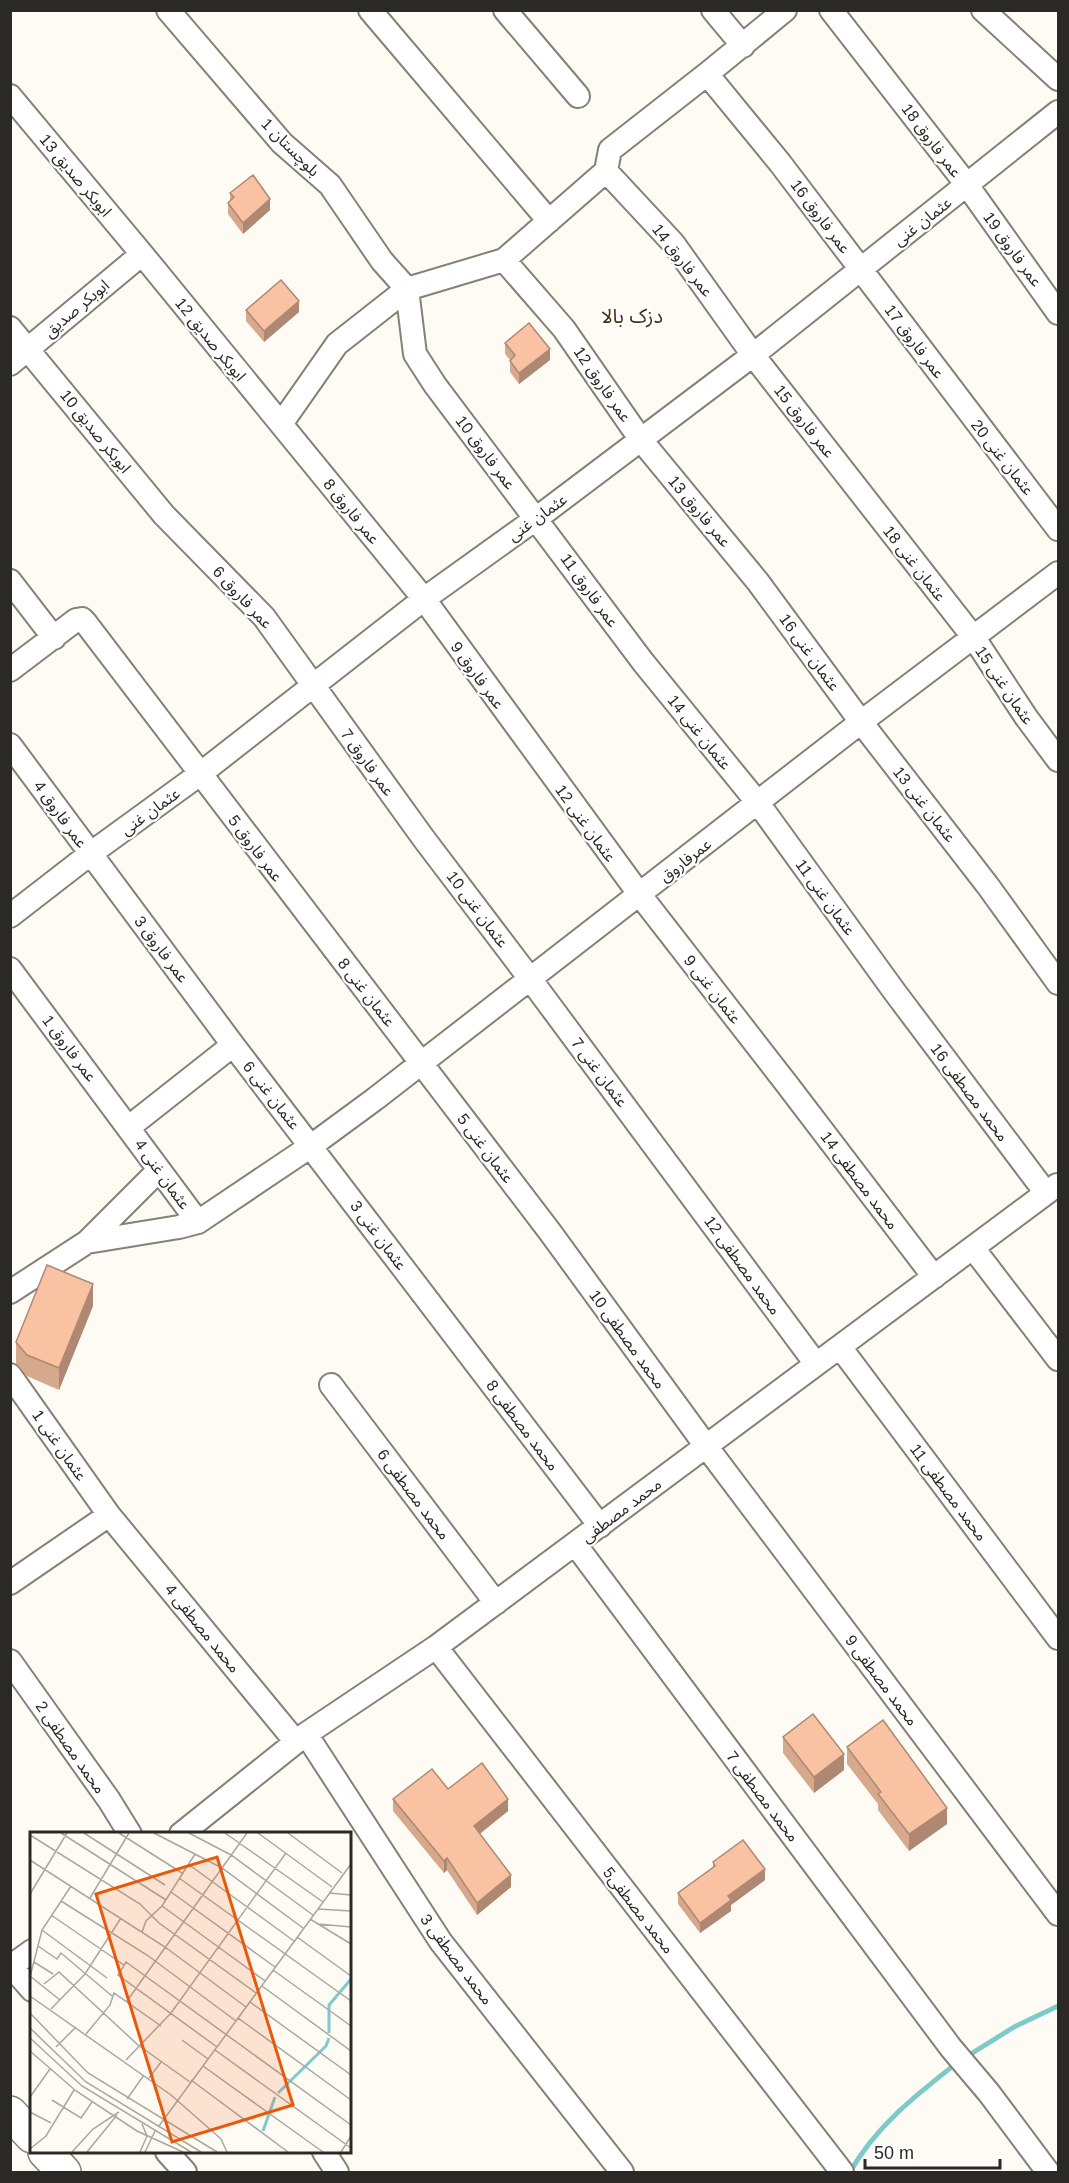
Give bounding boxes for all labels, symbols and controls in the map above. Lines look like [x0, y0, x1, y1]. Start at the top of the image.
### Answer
street label: عمر فاروق 18 [898, 100, 965, 181]
street label: بلوچستان 1 [257, 115, 323, 181]
street label: ابوبکر صدیق 13 [35, 131, 115, 221]
street label: عمر فاروق 16 [787, 176, 854, 257]
street label: عثمان غنی [890, 194, 955, 250]
street label: عمر فاروق 19 [979, 209, 1045, 290]
street label: عمر فاروق 14 [648, 221, 716, 301]
street label: ابوبکر صدیق [40, 276, 114, 342]
street label: ابوبکر صدیق 12 [170, 294, 249, 385]
street label: عمر فاروق 17 [881, 301, 948, 382]
district label: دزک بالا [601, 305, 663, 328]
street label: عمر فاروق 12 [570, 344, 635, 426]
street label: عمر فاروق 15 [770, 382, 838, 462]
street label: ابوبکر صدیق 10 [55, 386, 134, 477]
street label: عمر فاروق 10 [452, 412, 519, 493]
street label: عثمان غنی 20 [967, 416, 1037, 499]
street label: عمر فاروق 13 [664, 472, 734, 551]
street label: عمر فاروق 8 [319, 475, 383, 548]
street label: عثمان غنی [505, 490, 571, 545]
street label: عثمان غنی 18 [879, 522, 949, 605]
street label: عمر فاروق 11 [557, 550, 622, 631]
street label: عمر فاروق 6 [209, 563, 276, 633]
street label: عثمان غنی 16 [775, 611, 843, 695]
street label: عمر فاروق 9 [447, 638, 508, 713]
street label: عثمان غنی 15 [971, 643, 1037, 728]
street label: عثمان غنی 14 [664, 692, 735, 774]
street label: عمر فاروق 7 [337, 725, 398, 800]
street label: عثمان غنی 13 [889, 763, 959, 846]
street label: عمر فاروق 4 [30, 777, 91, 852]
street label: عثمان غنی 12 [551, 782, 619, 866]
street label: عثمان غنی [118, 784, 184, 839]
street label: عمر فاروق 5 [224, 812, 286, 885]
street label: عمرفاروق [656, 835, 715, 886]
street label: عثمان غنی 11 [792, 856, 859, 939]
street label: عثمان غنی 10 [443, 868, 512, 951]
street label: عمر فاروق 3 [130, 913, 192, 986]
street label: عثمان غنی 9 [680, 952, 745, 1027]
street label: عثمان غنی 8 [334, 955, 399, 1030]
street label: عمر فاروق 1 [38, 1012, 100, 1085]
street label: عثمان غنی 7 [567, 1034, 631, 1111]
street label: محمد مصطفی 16 [927, 1040, 1012, 1145]
street label: عثمان غنی 6 [239, 1058, 304, 1133]
street label: عثمان غنی 5 [453, 1110, 517, 1187]
street label: محمد مصطفی 14 [817, 1128, 902, 1233]
street label: عثمان غنی 4 [131, 1136, 194, 1213]
street label: عثمان غنی 3 [346, 1197, 410, 1274]
street label: محمد مصطفی 12 [700, 1213, 784, 1318]
street label: محمد مصطفی 10 [585, 1287, 669, 1392]
street label: محمد مصطفی 8 [482, 1377, 562, 1474]
street label: عثمان غنی 1 [28, 1407, 90, 1484]
street label: محمد مصطفی 11 [906, 1441, 990, 1545]
street label: محمد مصطفی 6 [373, 1446, 453, 1543]
street label: محمد مصطفی [578, 1475, 665, 1547]
street label: محمد مصطفی 4 [161, 1581, 243, 1677]
street label: محمد مصطفی 9 [841, 1632, 921, 1729]
street label: محمد مصطفی 2 [32, 1698, 109, 1797]
street label: محمد مصطفی 7 [722, 1748, 802, 1845]
inset map [30, 1832, 351, 2153]
street label: محمد مصطفی5 [599, 1864, 677, 1957]
street label: محمد مصطفی 3 [416, 1911, 496, 2008]
scale bar [865, 2132, 1000, 2170]
text: 50 m [874, 2143, 914, 2163]

